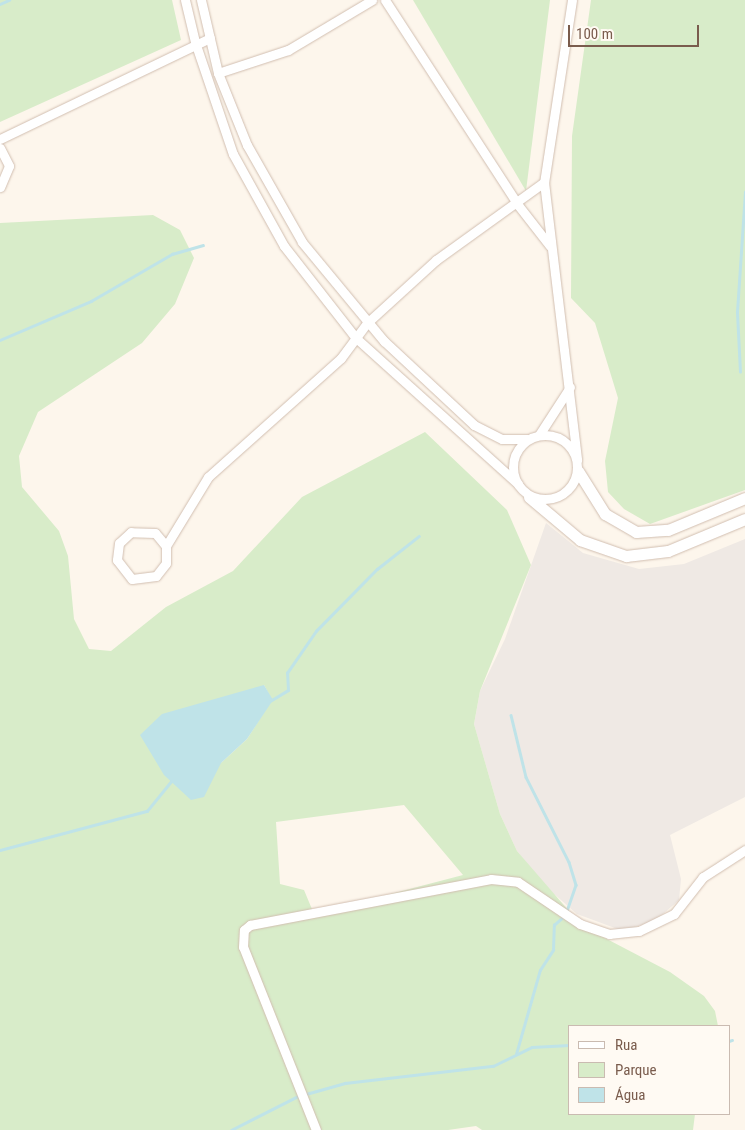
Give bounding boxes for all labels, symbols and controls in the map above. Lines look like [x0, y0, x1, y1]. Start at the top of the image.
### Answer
scale bar [570, 15, 701, 47]
text: 100 m [576, 25, 613, 43]
legend [568, 1025, 730, 1115]
text: Rua [615, 1036, 637, 1054]
text: Parque [615, 1061, 657, 1079]
text: Água [615, 1086, 645, 1104]

